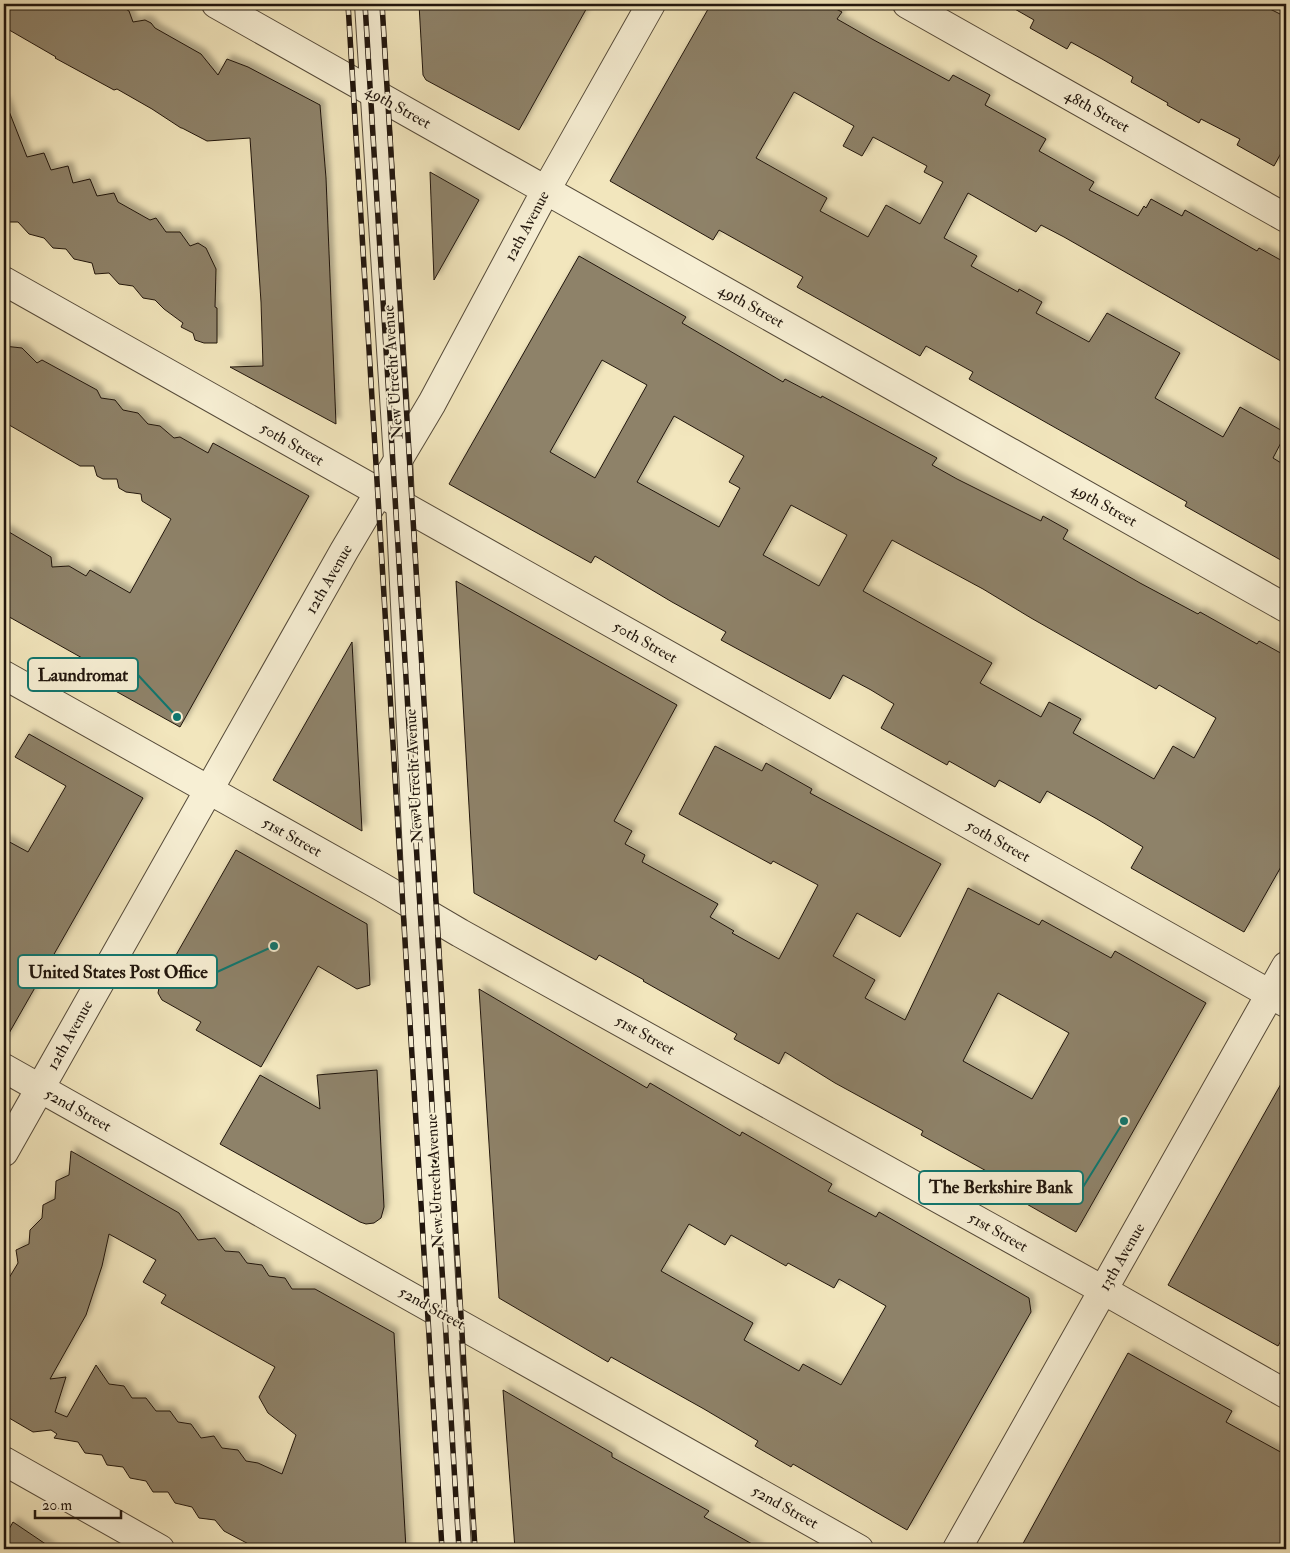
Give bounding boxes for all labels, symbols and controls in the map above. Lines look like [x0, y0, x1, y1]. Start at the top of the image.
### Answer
street label: 49th Street [362, 81, 434, 133]
street label: 48th Street [1061, 85, 1133, 137]
street label: 12th Avenue [500, 187, 554, 265]
street label: 49th Street [715, 280, 787, 332]
street label: New Utrecht Avenue [378, 304, 408, 440]
street label: 50th Street [256, 418, 328, 470]
street label: 49th Street [1068, 479, 1140, 531]
street label: 12th Avenue [301, 540, 357, 617]
street label: 50th Street [609, 616, 681, 668]
callout: Laundromat [28, 658, 138, 691]
text: Laundromat [38, 664, 128, 687]
street label: New Utrecht Avenue [400, 708, 428, 844]
street label: 51st Street [259, 812, 325, 862]
street label: 50th Street [962, 815, 1034, 867]
callout: United States Post Office [18, 955, 217, 988]
text: United States Post Office [28, 961, 208, 984]
street label: 12th Avenue [43, 996, 98, 1074]
street label: 51st Street [612, 1010, 678, 1060]
street label: 52nd Street [41, 1084, 115, 1136]
street label: New Utrecht Avenue [421, 1113, 449, 1249]
callout: The Berkshire Bank [919, 1171, 1083, 1204]
text: The Berkshire Bank [928, 1176, 1073, 1199]
street label: 51st Street [965, 1207, 1031, 1257]
street label: 13th Avenue [1095, 1219, 1150, 1295]
street label: 52nd Street [395, 1282, 469, 1334]
street label: 52nd Street [748, 1481, 822, 1533]
scale bar [35, 1488, 121, 1520]
text: 20 m [42, 1496, 72, 1515]

